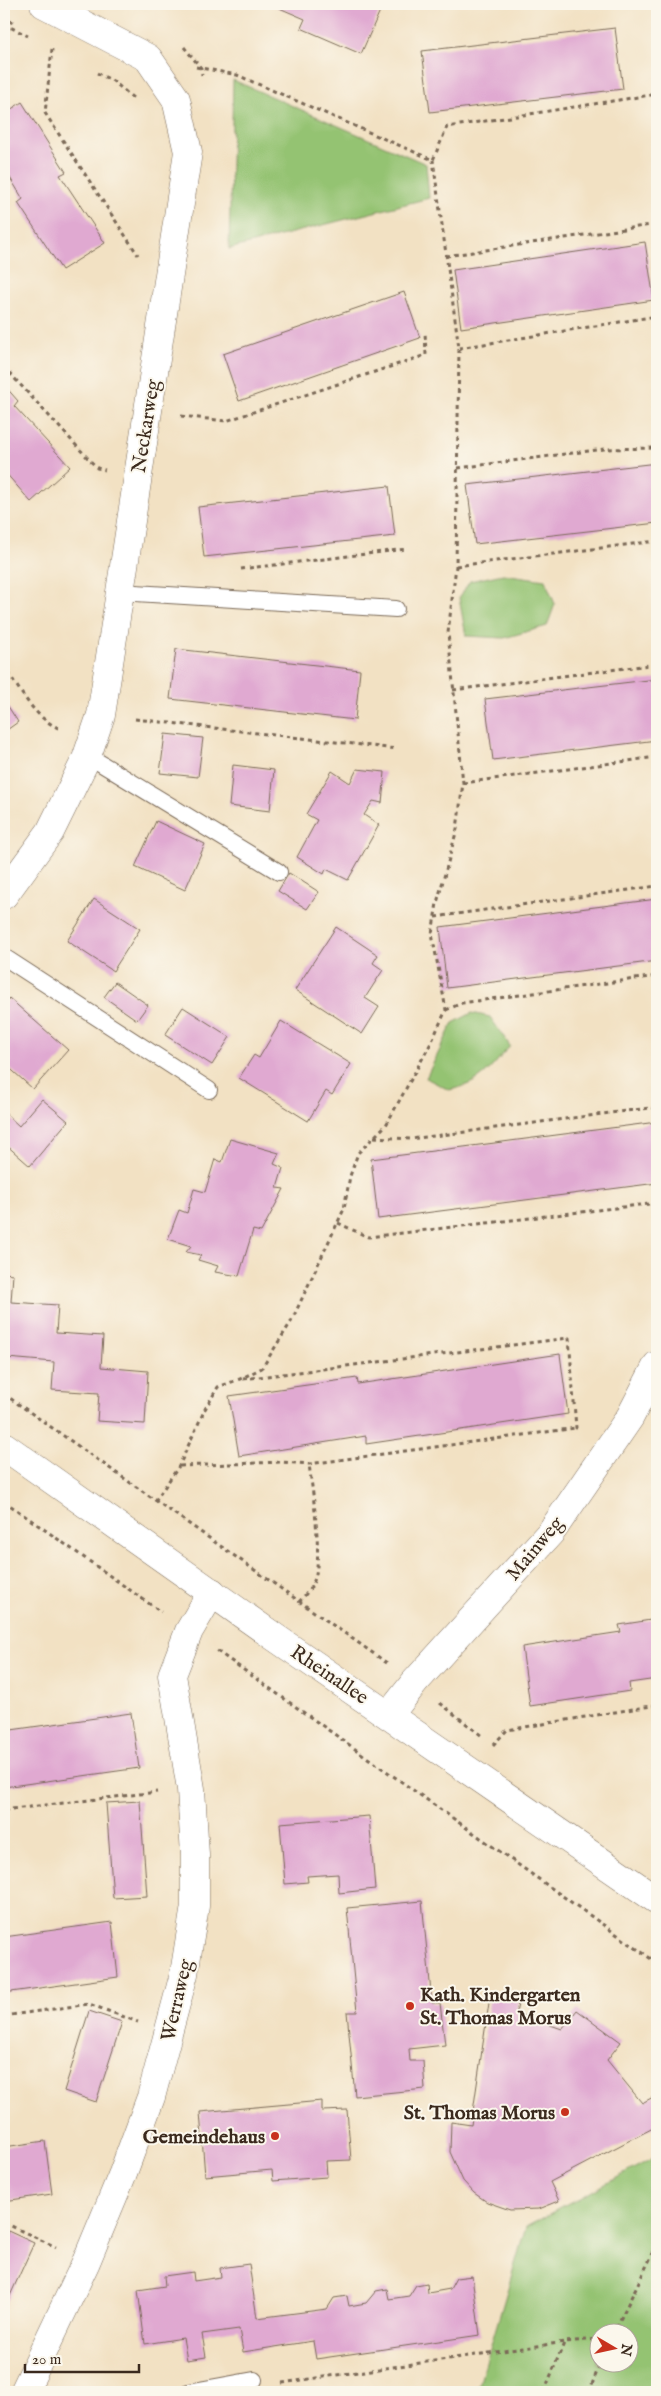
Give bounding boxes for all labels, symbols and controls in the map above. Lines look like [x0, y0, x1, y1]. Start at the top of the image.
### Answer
street label: Neckarweg [127, 377, 166, 475]
street label: Mainweg [501, 1511, 570, 1586]
street label: Rheinallee [285, 1640, 373, 1710]
street label: Werraweg [156, 1956, 199, 2044]
place label: Kath. Kindergarten St. Thomas Morus [420, 1983, 581, 2031]
marker: Kath. Kindergarten St. Thomas Morus [404, 2000, 416, 2012]
place label: St. Thomas Morus [404, 2101, 555, 2126]
marker: St. Thomas Morus [559, 2106, 571, 2118]
place label: Gemeindehaus [143, 2125, 265, 2150]
marker: Gemeindehaus [269, 2130, 281, 2142]
north arrow [588, 2324, 638, 2374]
scale bar [25, 2341, 139, 2373]
text: N [616, 2341, 636, 2357]
text: 20 m [32, 2350, 62, 2369]

